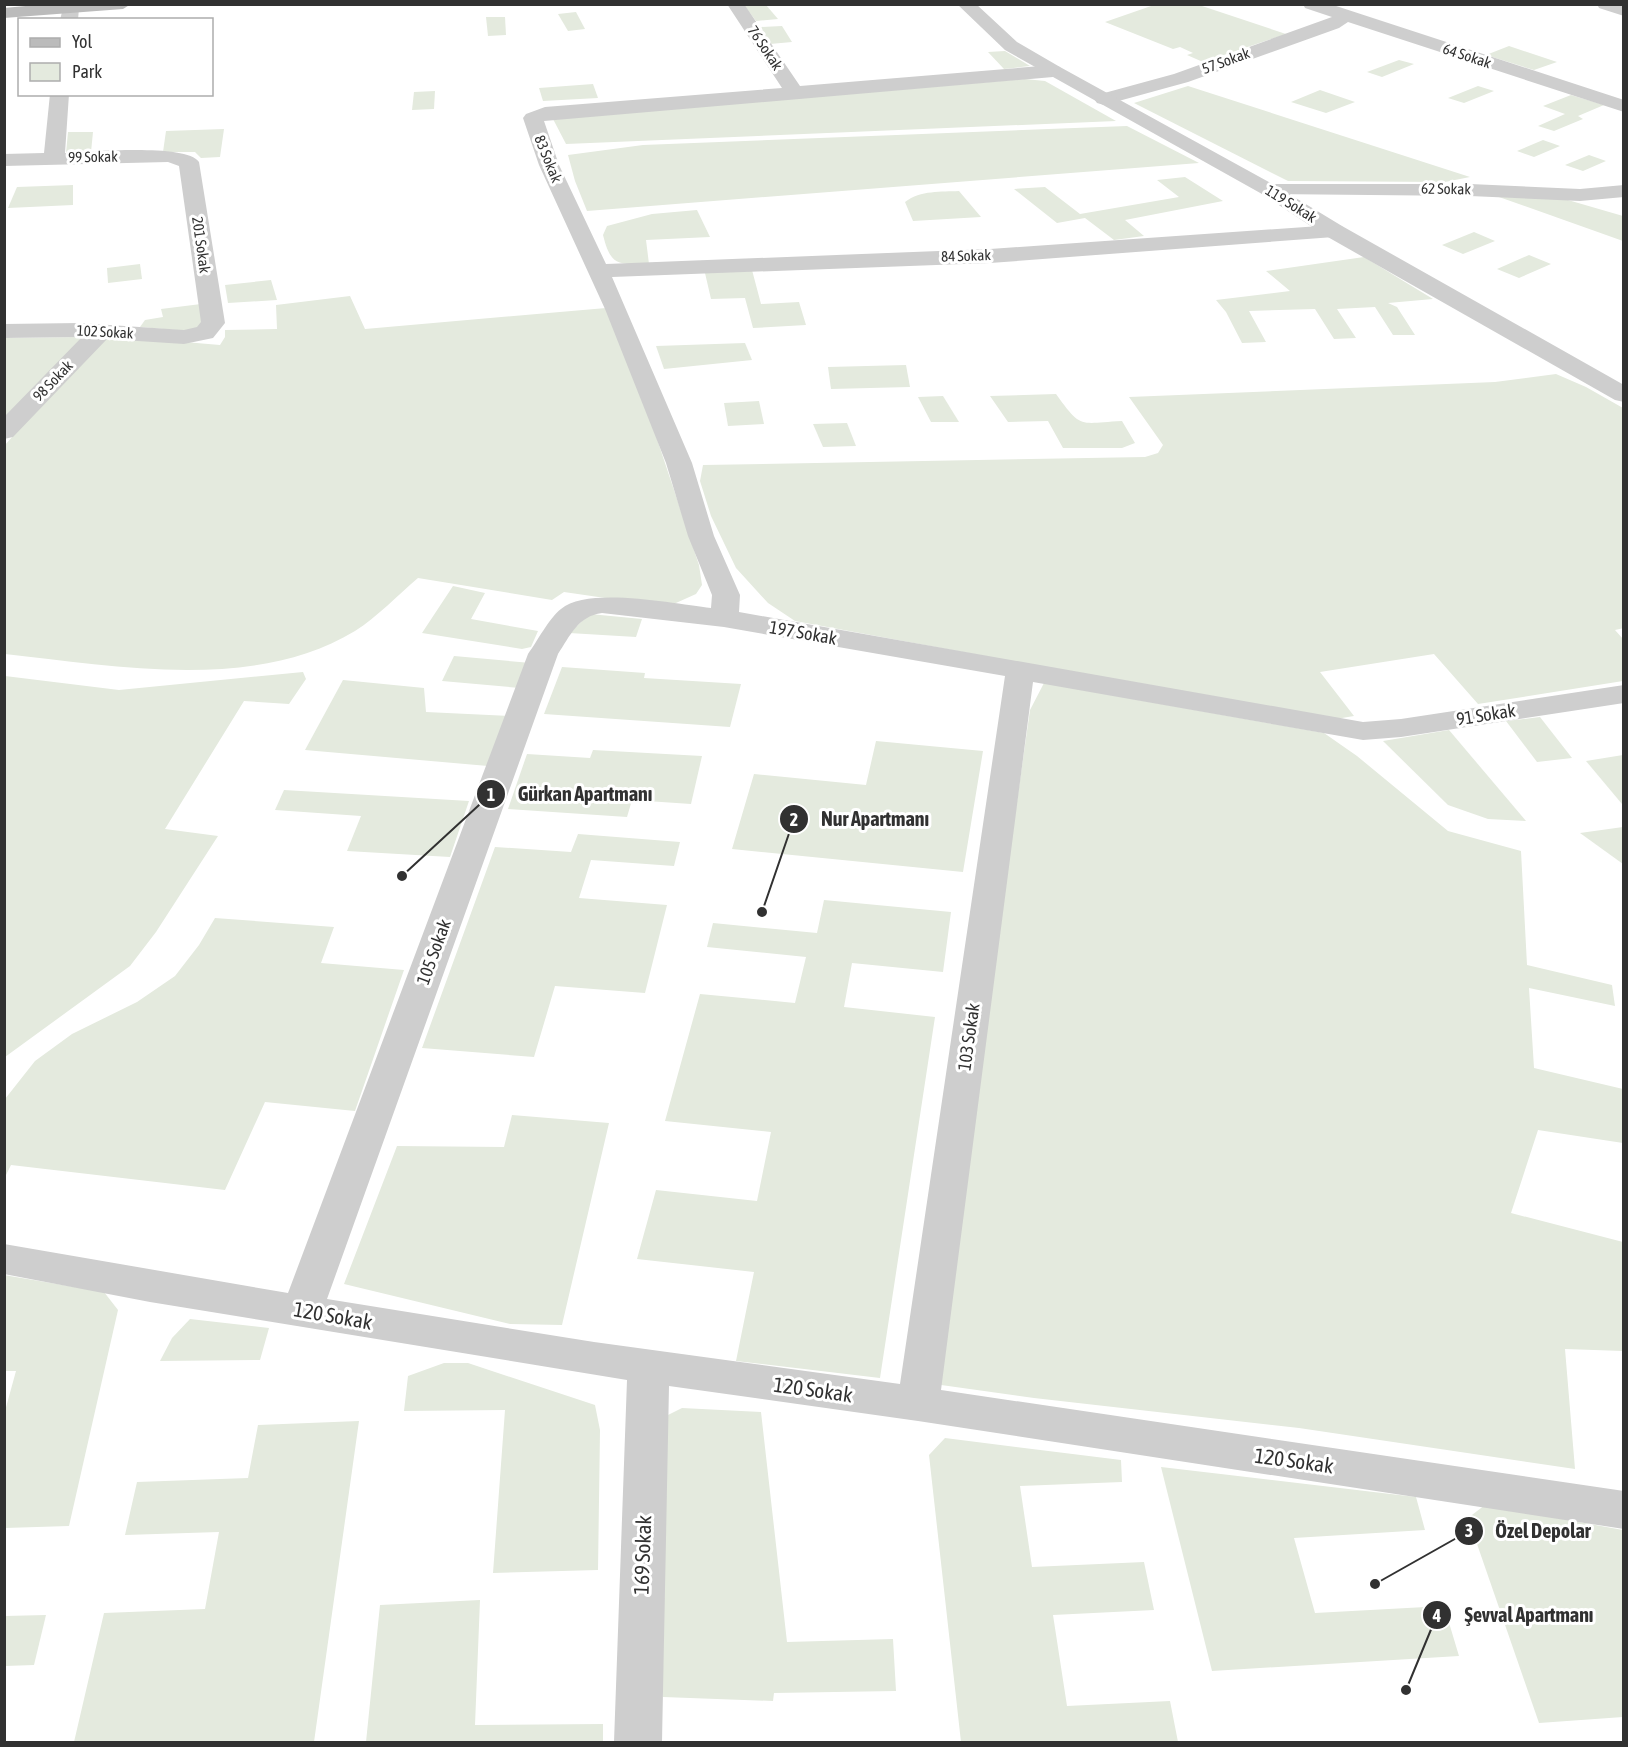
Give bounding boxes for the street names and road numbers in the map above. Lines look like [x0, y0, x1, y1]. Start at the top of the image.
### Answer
street label: 76 Sokak [744, 22, 787, 73]
street label: 64 Sokak [1441, 40, 1494, 71]
street label: 57 Sokak [1200, 44, 1252, 77]
street label: 83 Sokak [531, 133, 566, 185]
street label: 99 Sokak [68, 148, 118, 165]
street label: 62 Sokak [1421, 180, 1471, 197]
street label: 119 Sokak [1263, 181, 1320, 226]
street label: 201 Sokak [189, 216, 214, 275]
street label: 84 Sokak [941, 246, 992, 265]
street label: 102 Sokak [76, 322, 134, 341]
street label: 98 Sokak [29, 357, 76, 404]
street label: 197 Sokak [768, 616, 839, 649]
street label: 91 Sokak [1455, 699, 1517, 730]
street label: 105 Sokak [412, 916, 455, 987]
street label: 103 Sokak [953, 1002, 984, 1072]
street label: 120 Sokak [292, 1296, 374, 1334]
street label: 120 Sokak [772, 1372, 854, 1406]
street label: 120 Sokak [1253, 1443, 1335, 1477]
street label: 169 Sokak [629, 1515, 655, 1595]

